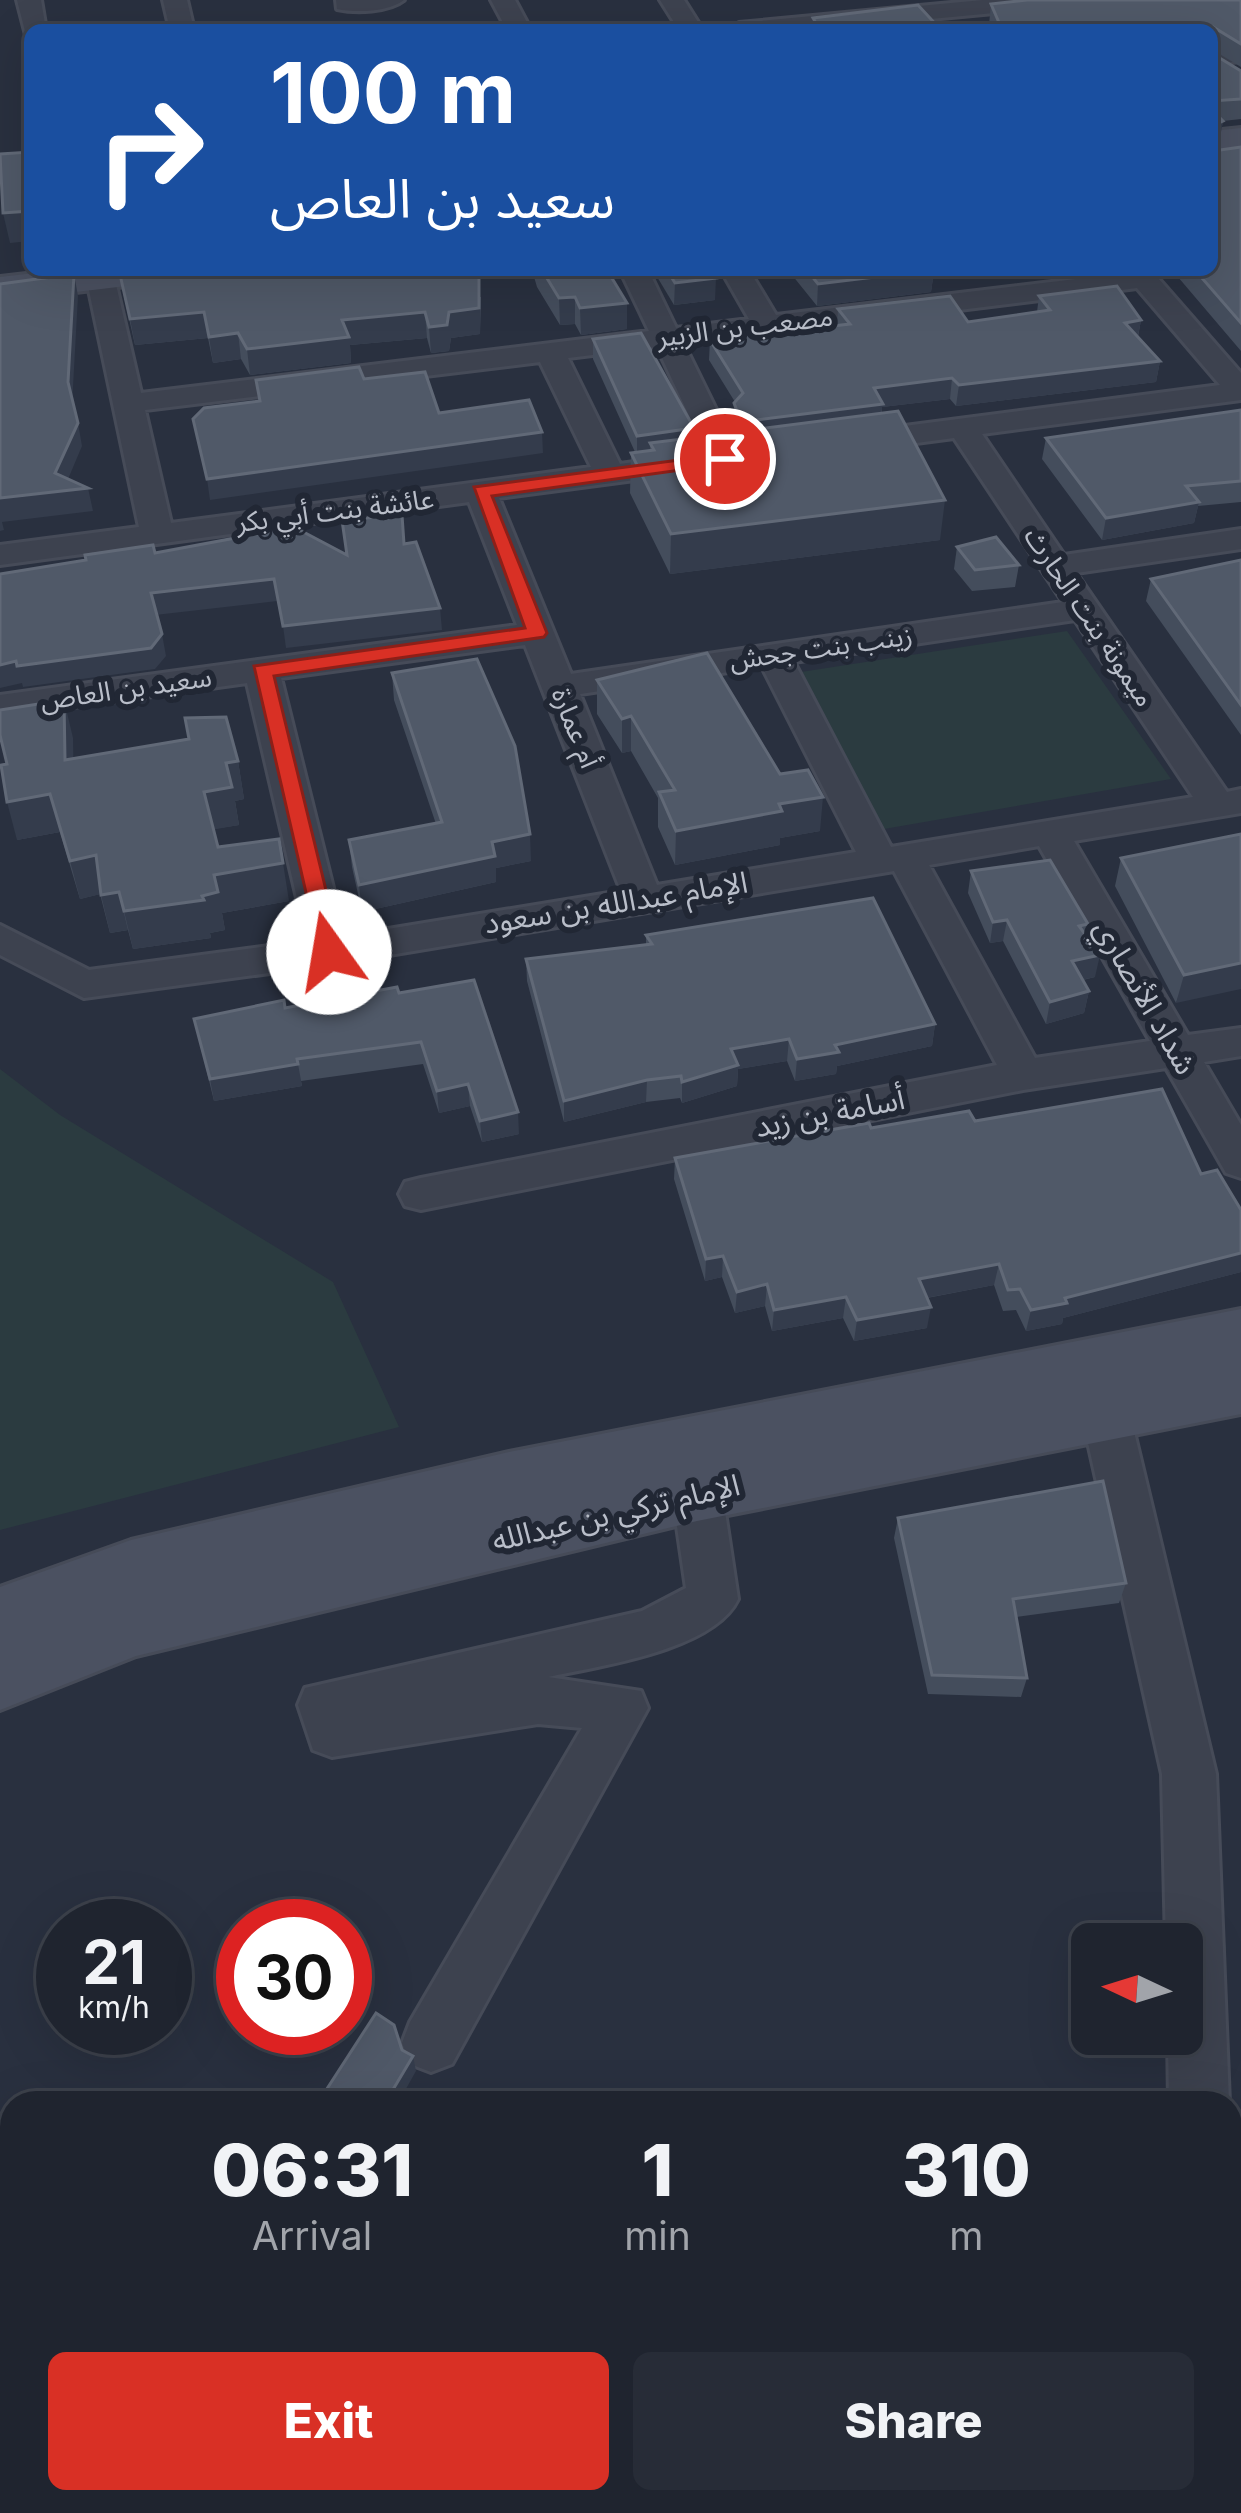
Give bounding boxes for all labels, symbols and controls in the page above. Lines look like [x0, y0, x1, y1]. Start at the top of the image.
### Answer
text: 100 m [270, 42, 516, 143]
icon: right [72, 72, 228, 228]
text: سعيد بن العاص [270, 166, 615, 231]
street label: مصعب بن الزبير [654, 299, 835, 354]
pin [674, 408, 776, 510]
icon: arrive [692, 426, 758, 492]
street label: عائشة بنت أبي بكر [233, 482, 436, 543]
street label: ميمونة بنت الحارث [1017, 521, 1162, 713]
street label: زينب بنت جحش [727, 618, 915, 677]
street label: سعيد بن العاص [38, 660, 214, 717]
street label: أم عمارة [541, 683, 607, 774]
street label: الإمام عبدالله بن سعود [481, 863, 751, 946]
position arrow [266, 889, 392, 1015]
street label: شداد الأنصاري [1082, 913, 1205, 1083]
street label: أسامة بن زيد [752, 1080, 908, 1144]
street label: الإمام تركي بن عبدالله [489, 1466, 744, 1564]
speed limit sign: 30 [216, 1899, 372, 2055]
north arrow [1071, 1923, 1203, 2055]
map controls [1071, 1923, 1203, 2055]
text: 21 [82, 1926, 146, 1998]
text: km/h [78, 1989, 150, 2025]
text: 06:31 [211, 2126, 413, 2213]
text: 1 [642, 2126, 673, 2213]
text: 310 [902, 2126, 1031, 2213]
text: Arrival [252, 2212, 372, 2259]
text: min [624, 2212, 691, 2259]
text: m [949, 2212, 983, 2259]
button: Exit [48, 2352, 609, 2490]
button: Share [633, 2352, 1194, 2490]

